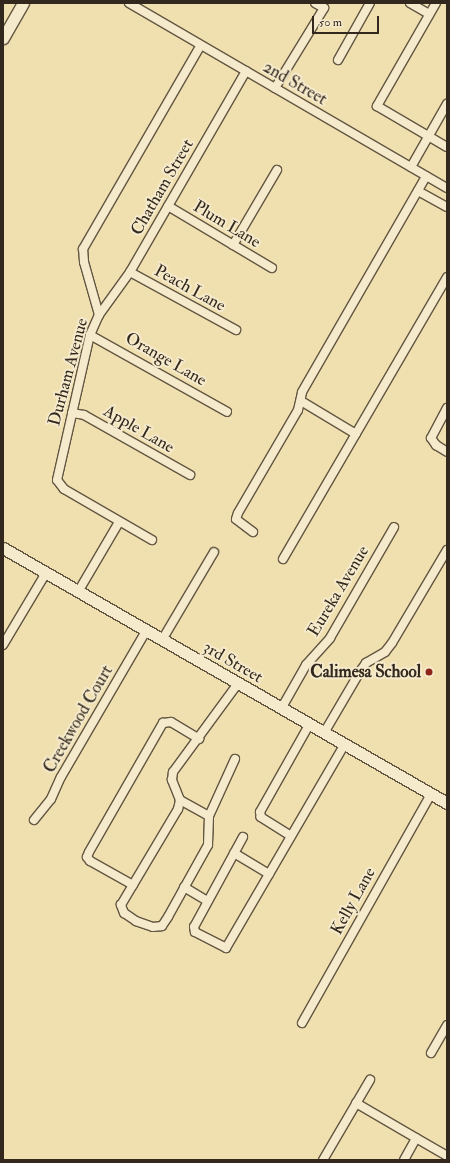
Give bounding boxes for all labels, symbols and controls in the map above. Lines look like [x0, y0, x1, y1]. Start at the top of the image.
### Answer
scale bar [314, 8, 381, 34]
text: 50 m [319, 15, 342, 30]
street label: 2nd Street [259, 57, 331, 109]
street label: Chatham Street [126, 135, 198, 239]
street label: Plum Lane [190, 196, 264, 252]
street label: Peach Lane [151, 260, 229, 316]
street label: Durham Avenue [44, 316, 92, 428]
street label: Orange Lane [122, 328, 210, 390]
street label: Apple Lane [100, 401, 178, 457]
street label: Eureka Avenue [303, 542, 373, 640]
street label: 3rd Street [199, 637, 267, 687]
street label: Creekwood Court [39, 662, 117, 776]
place label: Calimesa School [310, 662, 421, 682]
marker: Calimesa School [424, 667, 434, 677]
street label: Kelly Lane [326, 864, 380, 938]

